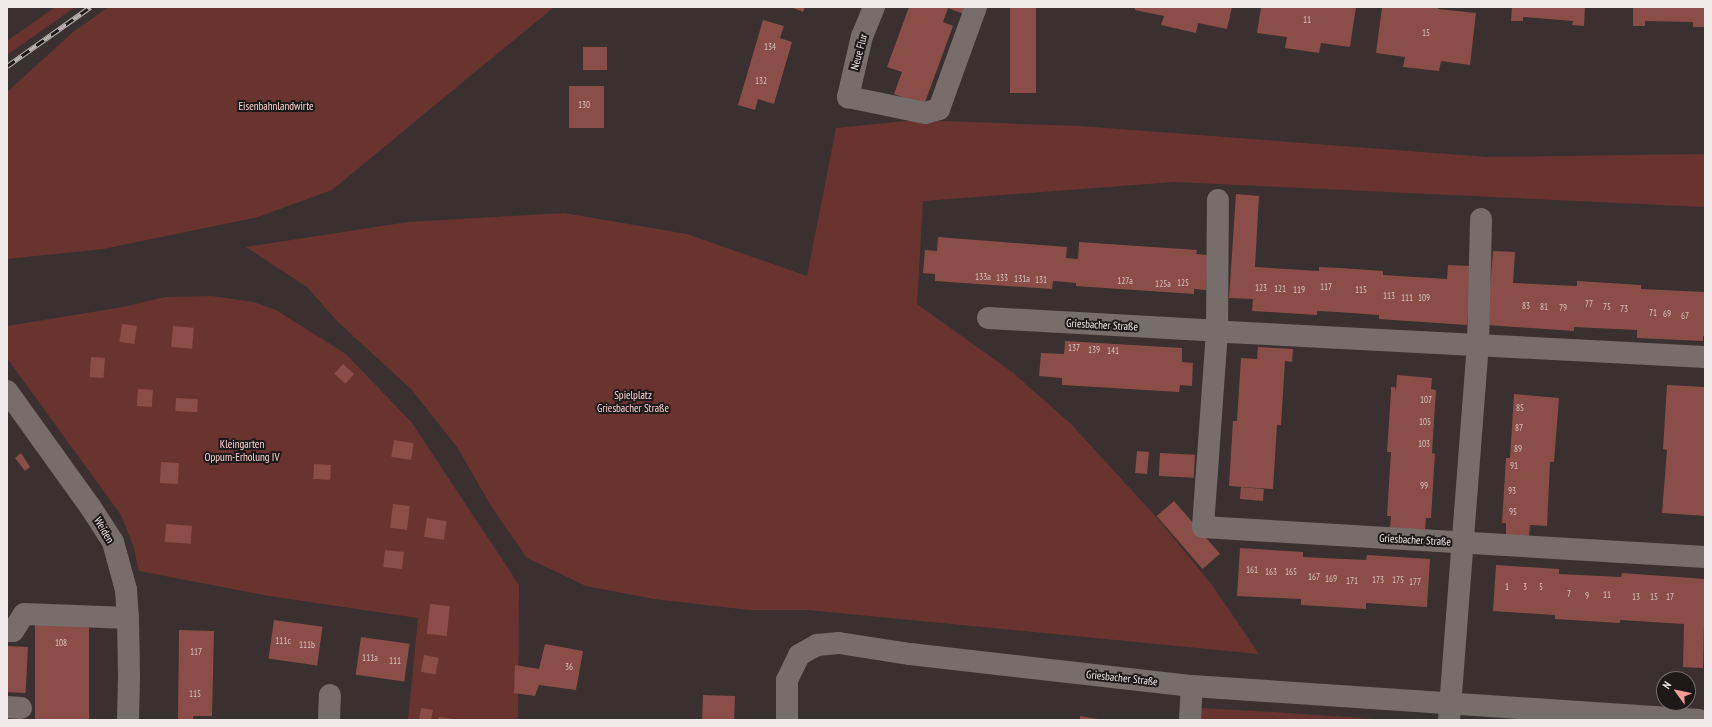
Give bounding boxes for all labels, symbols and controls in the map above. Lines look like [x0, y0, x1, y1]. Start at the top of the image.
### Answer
house number: 11 [1303, 15, 1311, 25]
house number: 15 [1422, 28, 1430, 38]
street label: Neue Flur [848, 32, 870, 72]
house number: 134 [764, 42, 776, 52]
house number: 132 [755, 76, 767, 86]
park label: Eisenbahnlandwirte [238, 99, 314, 113]
house number: 130 [578, 100, 590, 110]
house number: 133a [975, 272, 991, 282]
house number: 133 [996, 273, 1008, 283]
house number: 131a [1014, 274, 1030, 284]
house number: 131 [1035, 275, 1047, 285]
house number: 127a [1117, 276, 1133, 286]
house number: 125 [1177, 278, 1189, 288]
house number: 125a [1155, 279, 1171, 289]
house number: 117 [1320, 282, 1332, 292]
house number: 123 [1255, 283, 1267, 293]
house number: 121 [1274, 284, 1286, 294]
house number: 119 [1293, 285, 1305, 295]
house number: 115 [1355, 285, 1367, 295]
house number: 113 [1383, 291, 1395, 301]
house number: 111 [1401, 293, 1413, 303]
house number: 109 [1418, 293, 1430, 303]
house number: 77 [1585, 299, 1593, 309]
house number: 83 [1522, 301, 1530, 311]
house number: 81 [1540, 302, 1548, 312]
house number: 75 [1603, 302, 1611, 312]
house number: 79 [1559, 303, 1567, 313]
house number: 73 [1620, 304, 1628, 314]
house number: 71 [1649, 308, 1657, 318]
house number: 69 [1663, 309, 1671, 319]
house number: 67 [1681, 311, 1689, 321]
street label: Griesbacher Straße [1066, 317, 1138, 333]
house number: 137 [1068, 343, 1080, 353]
house number: 139 [1088, 345, 1100, 355]
house number: 141 [1107, 346, 1119, 356]
park label: Spielplatz Griesbacher Straße [597, 389, 669, 415]
house number: 107 [1420, 395, 1432, 405]
house number: 85 [1516, 403, 1524, 413]
house number: 105 [1419, 417, 1431, 427]
house number: 87 [1515, 423, 1523, 433]
park label: Kleingarten Oppum-Erholung IV [205, 438, 279, 464]
house number: 103 [1418, 439, 1430, 449]
house number: 89 [1514, 444, 1522, 454]
house number: 91 [1510, 461, 1518, 471]
house number: 99 [1420, 481, 1428, 491]
house number: 93 [1508, 486, 1516, 496]
house number: 95 [1509, 507, 1517, 517]
street label: Weiden [91, 515, 117, 545]
street label: Griesbacher Straße [1379, 532, 1451, 548]
house number: 161 [1246, 565, 1258, 575]
house number: 163 [1265, 567, 1277, 577]
house number: 165 [1285, 567, 1297, 577]
house number: 167 [1308, 572, 1320, 582]
house number: 169 [1325, 574, 1337, 584]
house number: 173 [1372, 575, 1384, 585]
house number: 175 [1392, 575, 1404, 585]
house number: 171 [1346, 576, 1358, 586]
house number: 177 [1409, 577, 1421, 587]
house number: 1 [1505, 582, 1509, 592]
house number: 3 [1523, 582, 1527, 592]
house number: 5 [1539, 582, 1543, 592]
house number: 7 [1567, 589, 1571, 599]
house number: 11 [1603, 590, 1611, 600]
house number: 9 [1585, 591, 1589, 601]
house number: 13 [1632, 592, 1640, 602]
house number: 15 [1650, 592, 1658, 602]
house number: 17 [1666, 592, 1674, 602]
house number: 111c [275, 636, 291, 646]
house number: 108 [55, 638, 67, 648]
house number: 111b [299, 640, 315, 650]
house number: 117 [190, 647, 202, 657]
house number: 111a [362, 653, 378, 663]
house number: 111 [389, 656, 401, 666]
house number: 36 [565, 662, 573, 672]
street label: Griesbacher Straße [1086, 668, 1158, 688]
north arrow [1656, 671, 1696, 711]
text: N [1659, 679, 1674, 691]
house number: 115 [189, 689, 201, 699]

